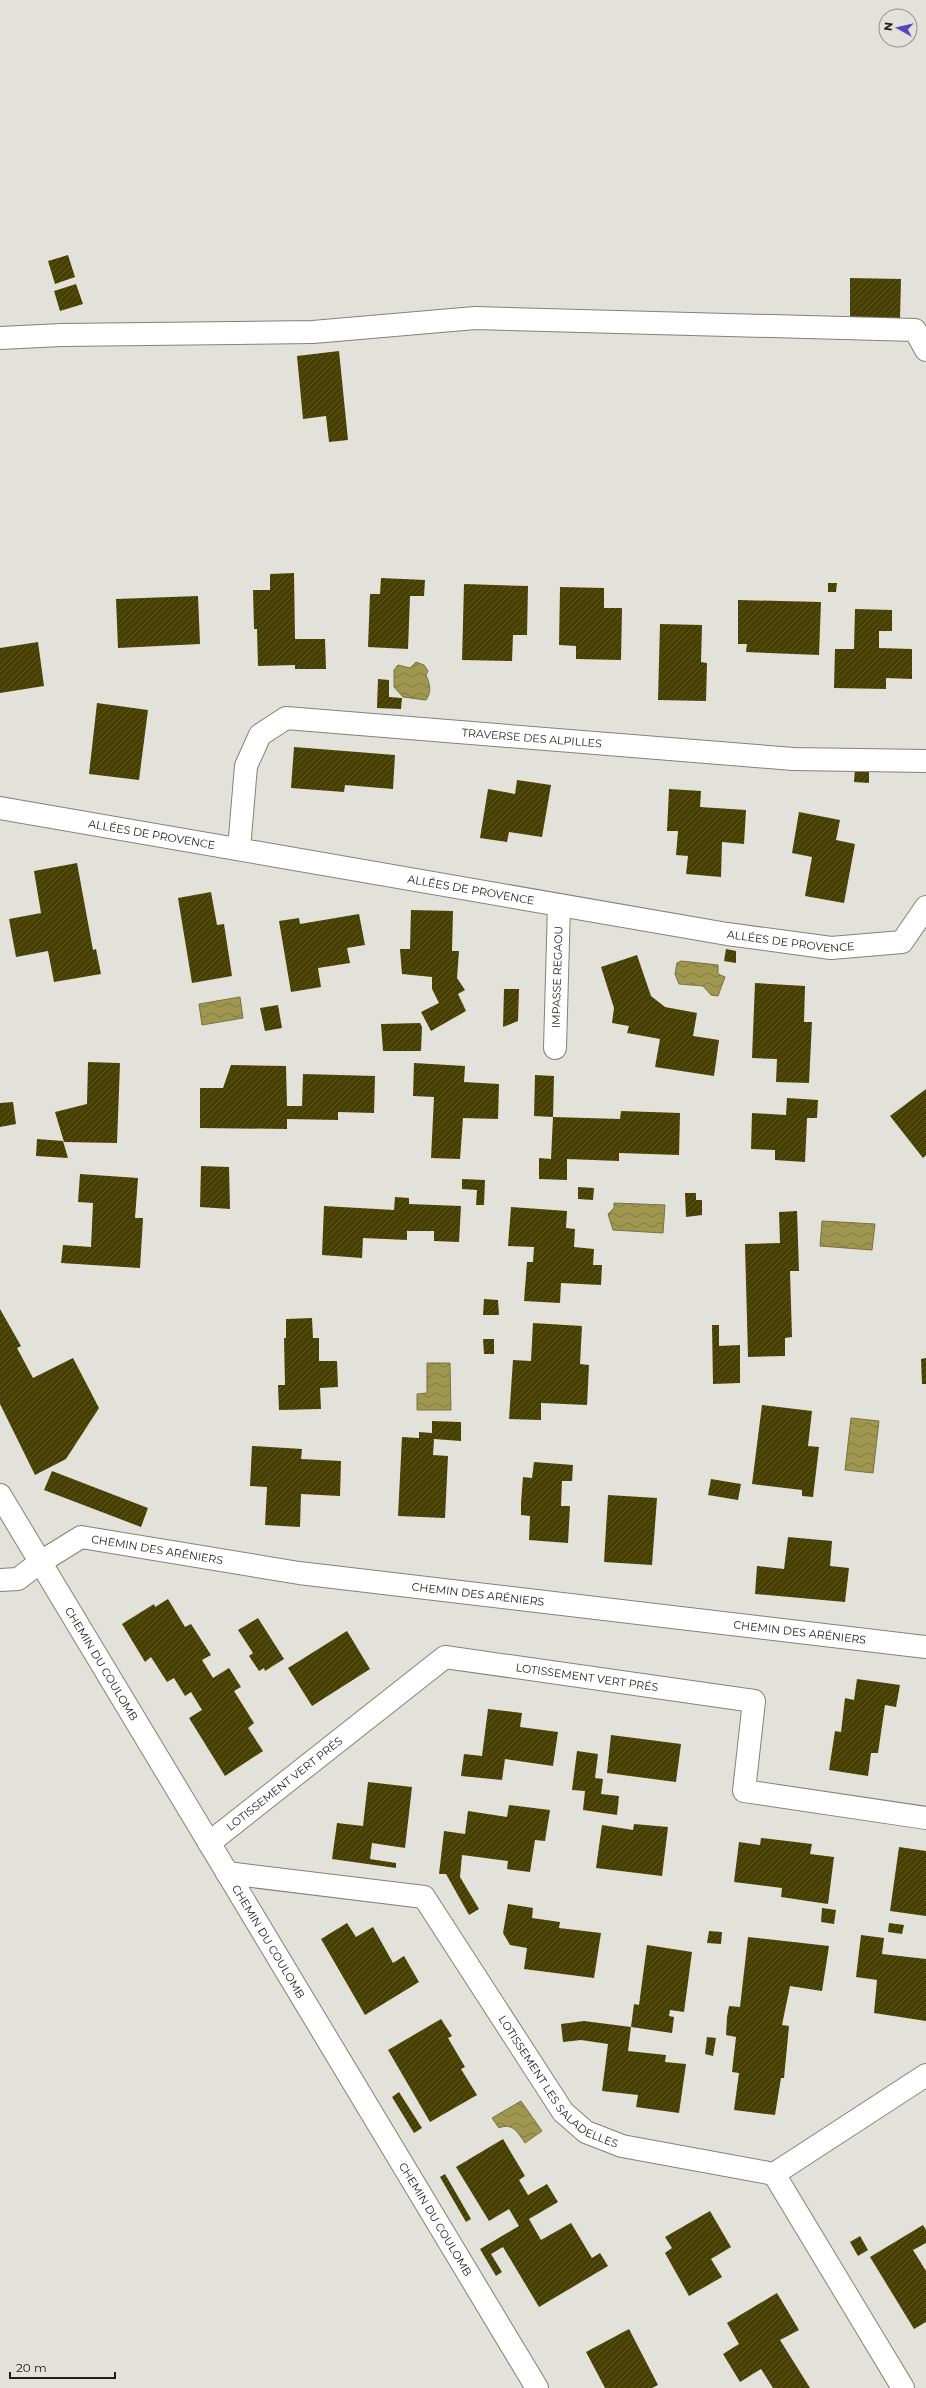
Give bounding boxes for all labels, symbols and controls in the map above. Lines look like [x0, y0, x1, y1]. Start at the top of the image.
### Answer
north arrow [878, 8, 918, 48]
text: N [881, 21, 896, 32]
street label: TRAVERSE DES ALPILLES [461, 725, 603, 751]
street label: ALLÉES DE PROVENCE [87, 816, 216, 852]
street label: ALLÉES DE PROVENCE [407, 872, 535, 907]
street label: IMPASSE REGAOU [549, 926, 565, 1028]
street label: ALLÉES DE PROVENCE [726, 927, 855, 955]
street label: CHEMIN DES ARÉNIERS [90, 1532, 224, 1567]
street label: CHEMIN DES ARÉNIERS [411, 1579, 545, 1609]
street label: CHEMIN DU COULOMB [62, 1604, 141, 1723]
street label: CHEMIN DES ARÉNIERS [733, 1617, 867, 1647]
street label: LOTISSEMENT VERT PRÉS [515, 1660, 660, 1694]
street label: LOTISSEMENT VERT PRÉS [224, 1733, 345, 1834]
street label: CHEMIN DU COULOMB [229, 1882, 308, 2001]
street label: LOTISSEMENT LES SALADELLES [495, 2013, 621, 2151]
street label: CHEMIN DU COULOMB [396, 2160, 475, 2279]
scale bar [10, 2354, 115, 2380]
text: 20 m [16, 2360, 47, 2375]

